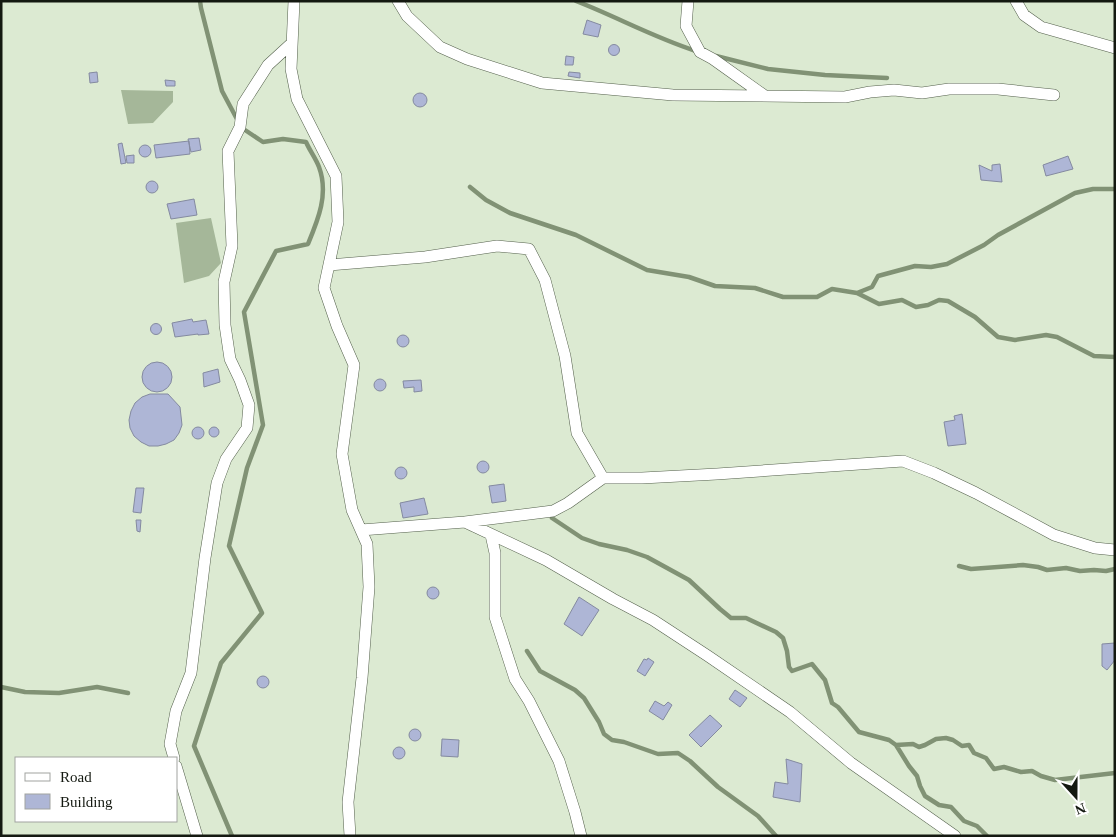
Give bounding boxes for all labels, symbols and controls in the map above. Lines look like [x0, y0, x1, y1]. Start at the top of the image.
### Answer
legend [15, 757, 178, 822]
text: Road [60, 769, 92, 785]
north arrow [1051, 772, 1101, 822]
text: Building [60, 794, 113, 810]
text: N [1073, 800, 1088, 817]

